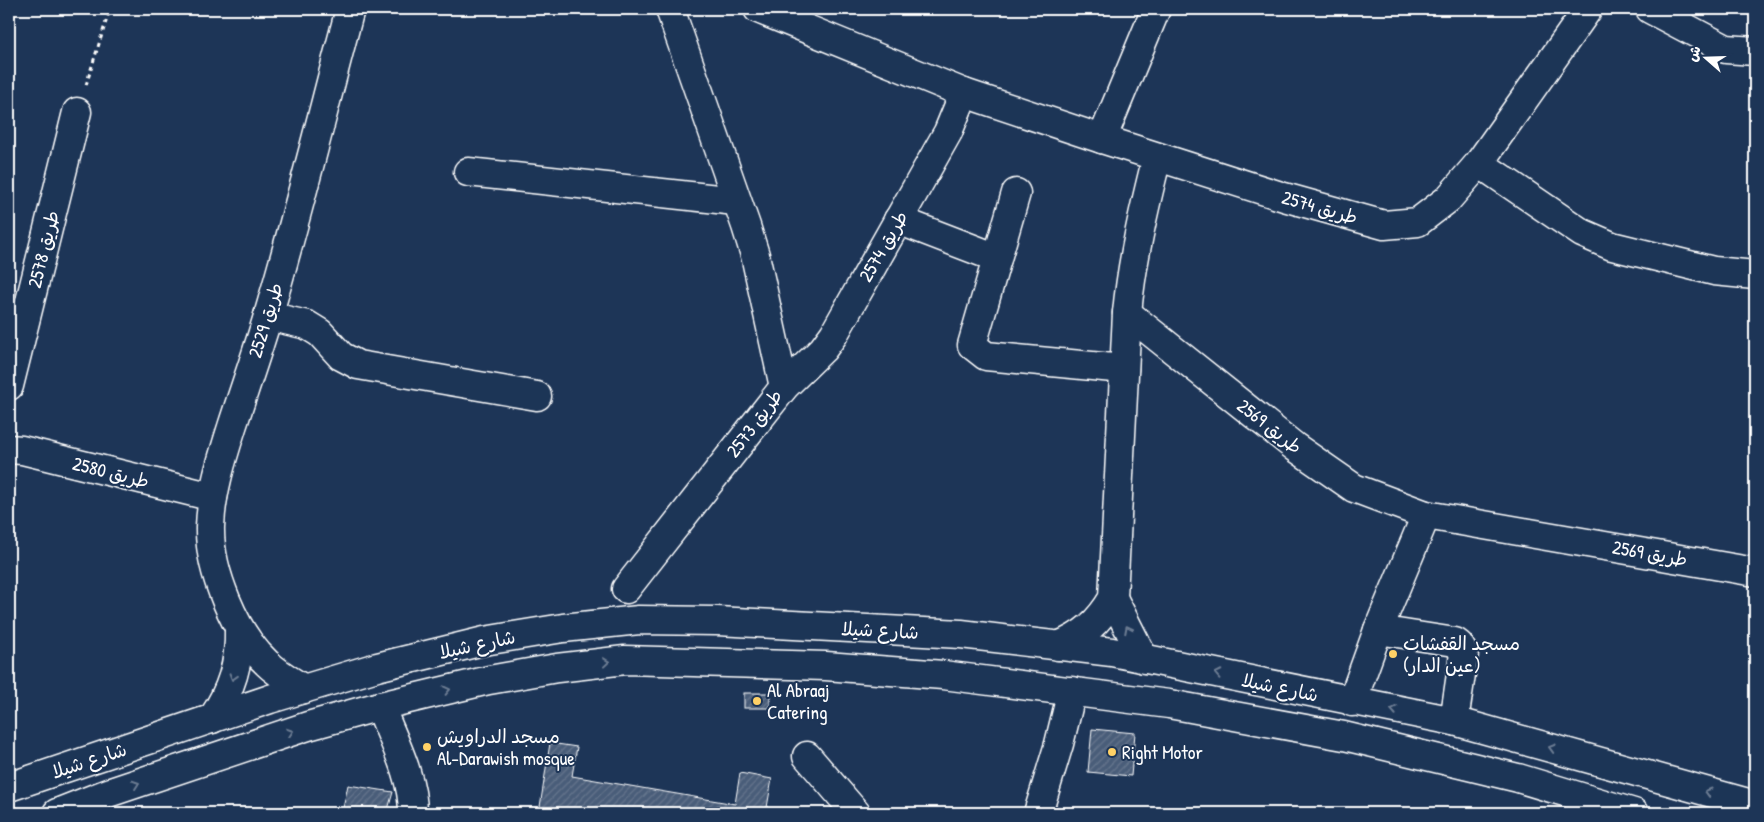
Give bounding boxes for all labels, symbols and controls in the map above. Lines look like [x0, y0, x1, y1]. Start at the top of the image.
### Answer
north arrow [1682, 32, 1732, 82]
text: ش [1682, 43, 1705, 64]
street label: طريق 2574 [1279, 184, 1361, 230]
street label: طريق 2574 [852, 206, 914, 286]
street label: طريق 2578 [21, 208, 65, 290]
street label: طريق 2529 [241, 279, 289, 361]
street label: طريق 2573 [720, 384, 788, 462]
street label: طريق 2569 [1232, 392, 1308, 460]
street label: طريق 2580 [70, 450, 152, 494]
street label: طريق 2569 [1610, 534, 1690, 572]
street label: شارع شيلا [840, 615, 919, 646]
street label: شارع شيلا [436, 623, 518, 666]
one-way arrow [1124, 625, 1134, 634]
place label: مسجد القفشات (عين الدار) [1403, 630, 1520, 678]
marker: مسجد القفشات (عين الدار) [1387, 648, 1399, 660]
one-way arrow [603, 657, 611, 668]
street label: شارع شيلا [1239, 666, 1321, 709]
one-way arrow [1213, 669, 1222, 680]
one-way arrow [229, 672, 239, 680]
place label: Al Abraaj Catering [767, 677, 829, 725]
one-way arrow [442, 685, 451, 696]
marker: Al Abraaj Catering [751, 695, 763, 707]
one-way arrow [1389, 705, 1398, 715]
place label: مسجد الدراويش Al-Darawish mosque [437, 723, 575, 771]
one-way arrow [285, 728, 293, 738]
street label: شارع شيلا [48, 736, 130, 785]
place label: Right Motor [1122, 739, 1203, 765]
marker: مسجد الدراويش Al-Darawish mosque [421, 741, 433, 753]
one-way arrow [1547, 743, 1556, 754]
marker: Right Motor [1106, 746, 1118, 758]
one-way arrow [131, 780, 139, 790]
one-way arrow [1705, 787, 1713, 797]

